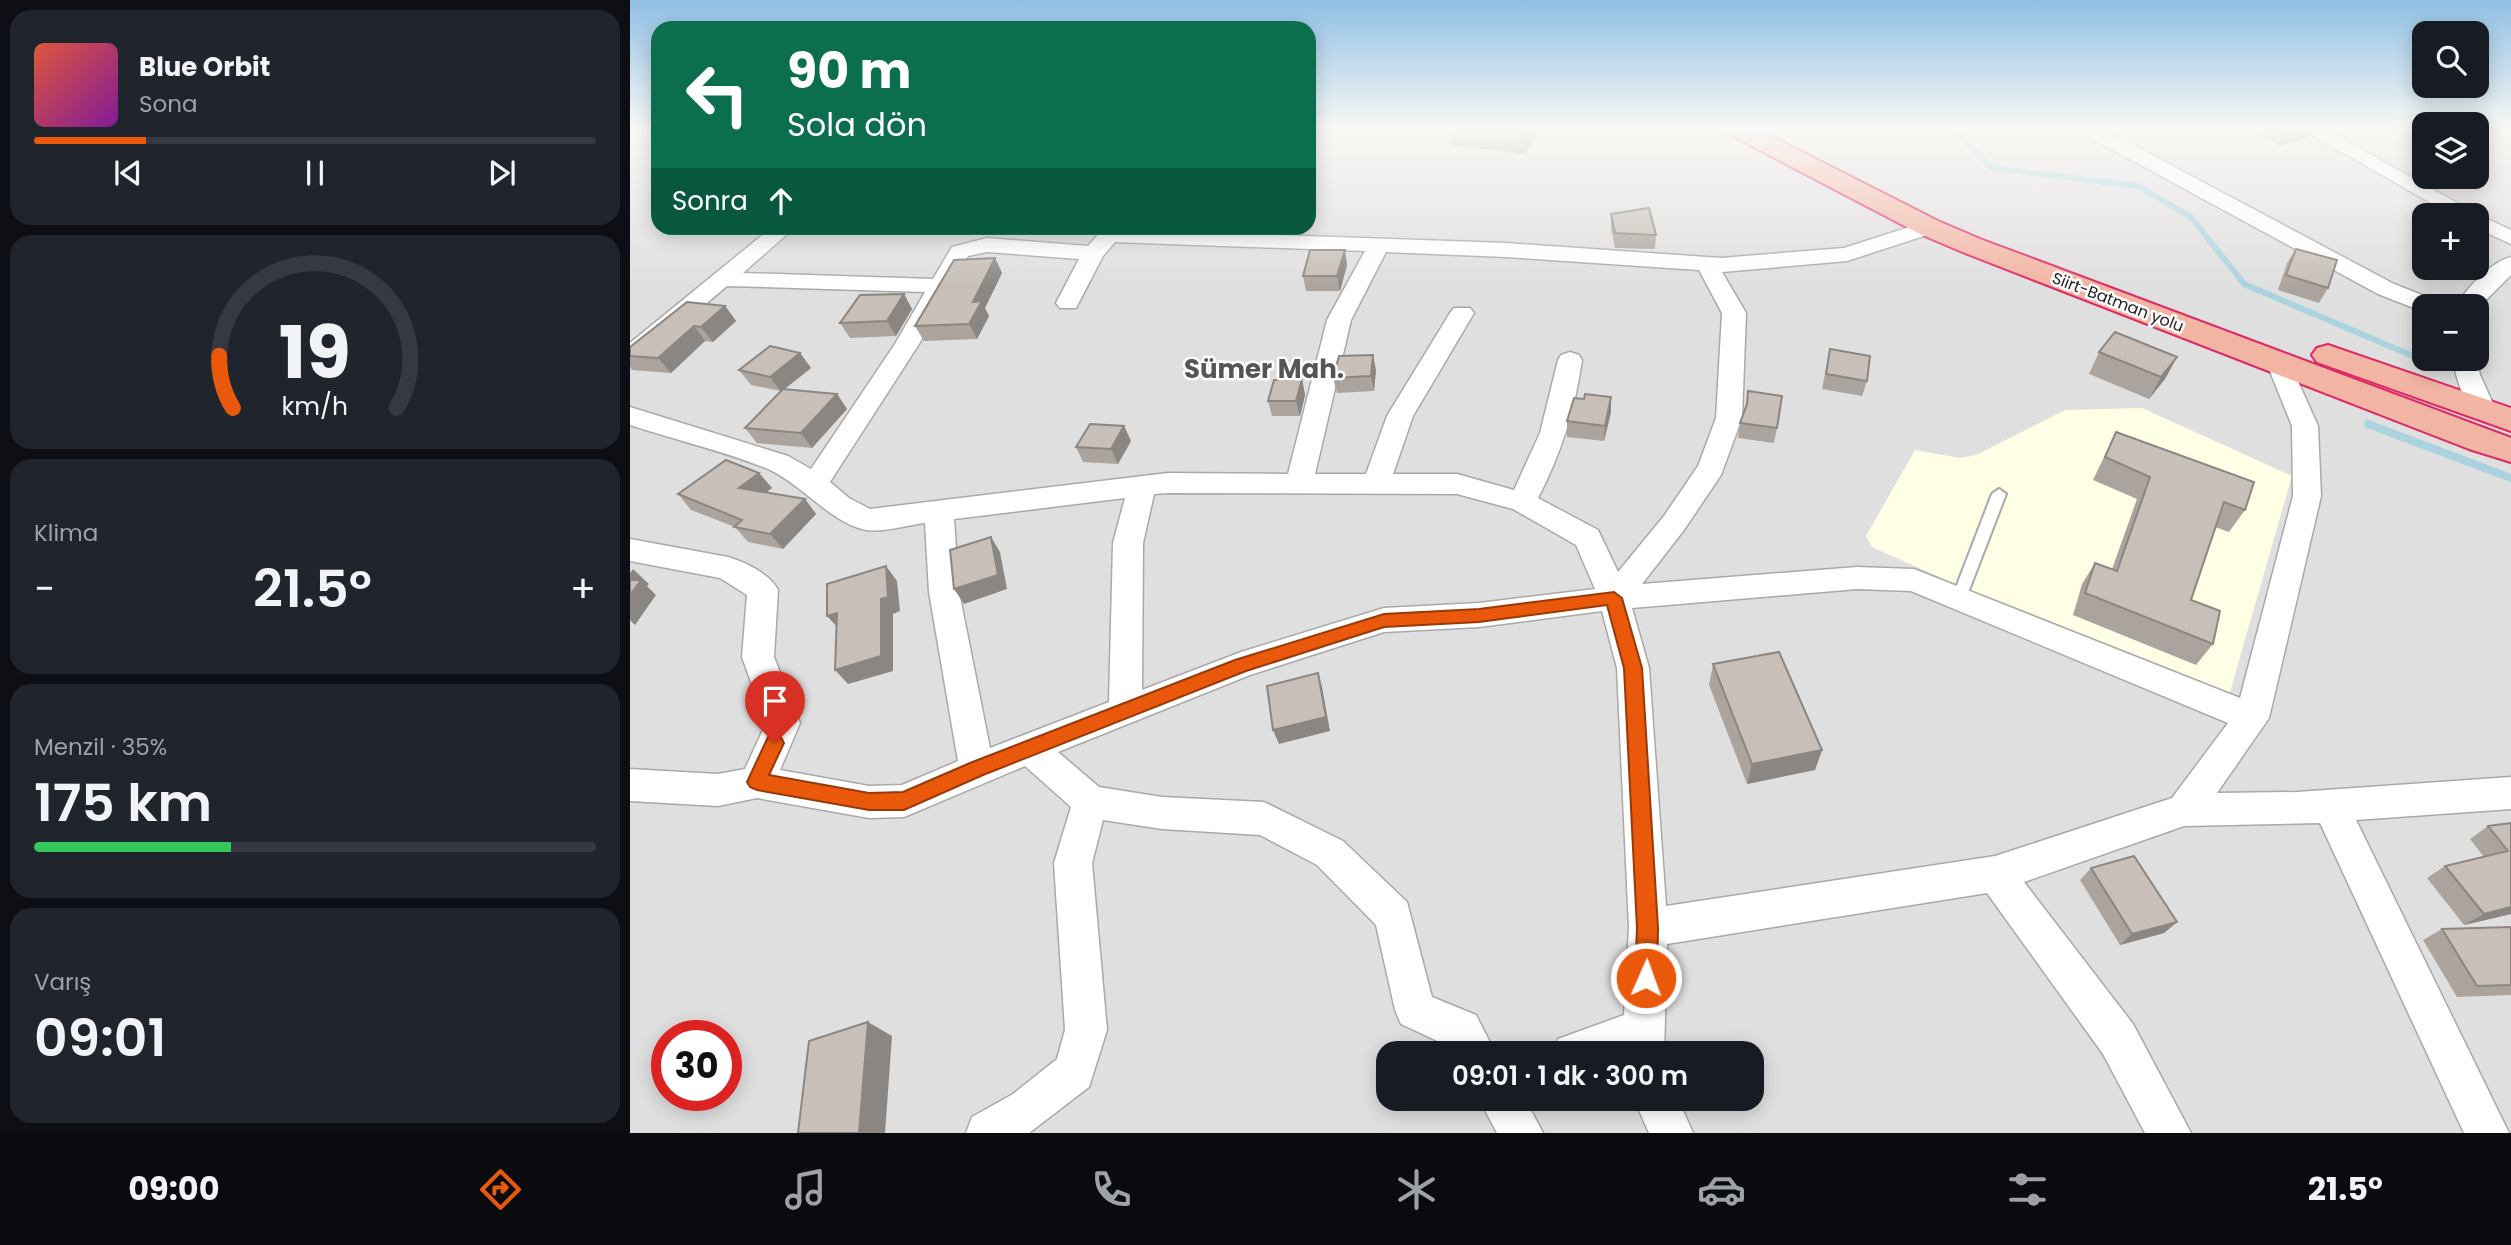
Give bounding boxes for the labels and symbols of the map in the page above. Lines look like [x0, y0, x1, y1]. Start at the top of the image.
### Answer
street label: Siirt-Batman yolu [2049, 266, 2187, 338]
district label: Sümer Mah. [1184, 351, 1344, 387]
pin [745, 671, 805, 743]
position arrow [1609, 941, 1683, 1015]
speed limit sign: 30 [651, 1020, 742, 1111]

